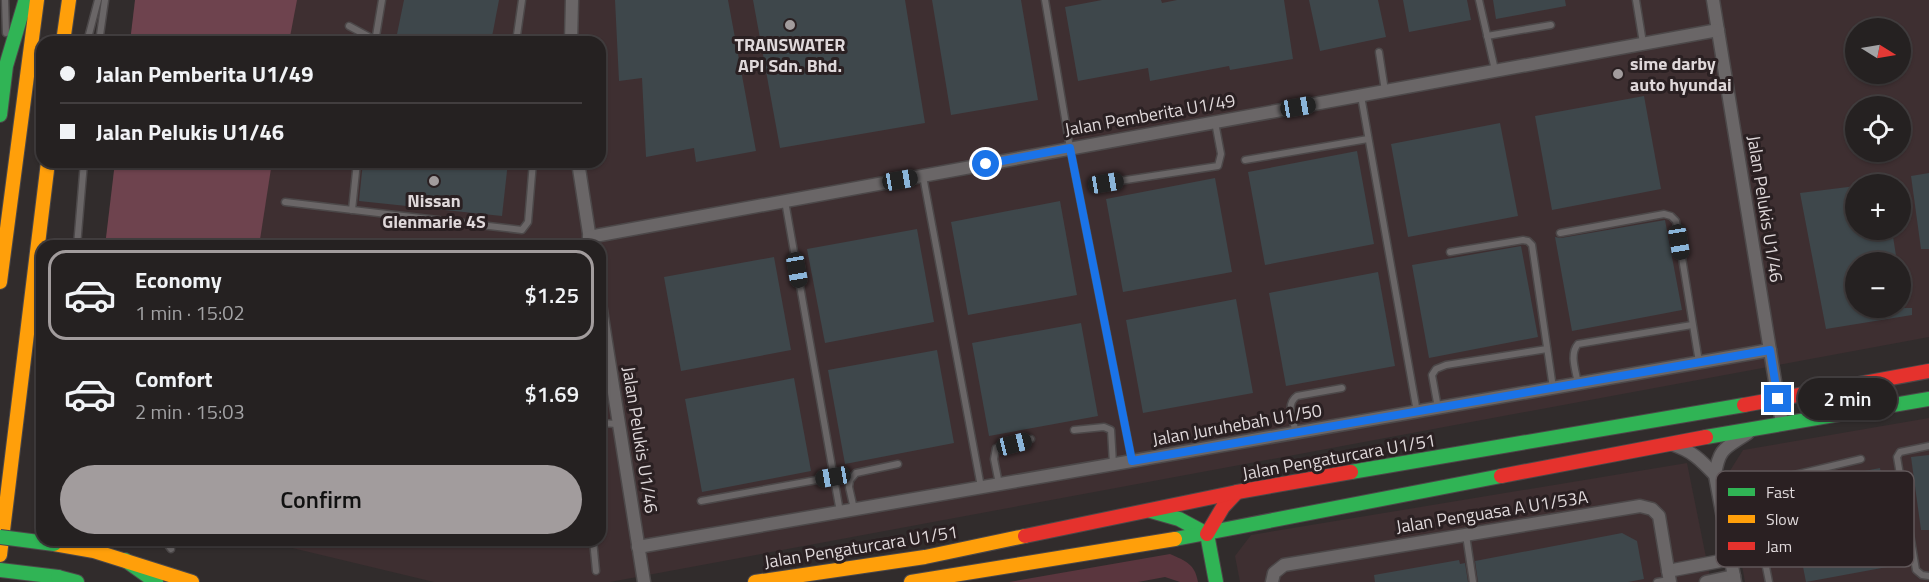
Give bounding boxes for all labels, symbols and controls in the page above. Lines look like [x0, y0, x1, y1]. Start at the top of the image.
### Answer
marker: TRANSWATER API Sdn. Bhd. [783, 18, 797, 32]
north arrow [1845, 18, 1911, 84]
map controls [1845, 18, 1911, 318]
place label: TRANSWATER API Sdn. Bhd. [735, 31, 845, 79]
place label: sime darby auto hyundai [1630, 50, 1732, 98]
text: Jalan Pemberita U1/49 [96, 57, 313, 91]
marker: sime darby auto hyundai [1611, 67, 1625, 81]
street label: Jalan Pemberita U1/49 [1062, 86, 1237, 143]
car [1279, 95, 1317, 119]
button: locate [1845, 96, 1911, 162]
text: Jalan Pelukis U1/46 [96, 115, 284, 149]
street label: Jalan Pelukis U1/46 [1741, 133, 1790, 284]
route start [972, 150, 999, 177]
car [881, 168, 919, 192]
car [1087, 171, 1125, 195]
marker: Nissan Glenmarie 4S [427, 174, 441, 188]
button: + [1845, 174, 1911, 240]
place label: Nissan Glenmarie 4S [382, 187, 486, 235]
car [1667, 223, 1691, 261]
car [785, 251, 809, 289]
button: − [1845, 252, 1911, 318]
text: Economy [135, 263, 222, 297]
icon: car [63, 268, 117, 322]
text: $1.25 [524, 278, 579, 312]
text: 1 min · 15:02 [135, 297, 245, 328]
text: Comfort [135, 362, 213, 396]
street label: Jalan Pelukis U1/46 [616, 364, 665, 515]
icon: car [63, 367, 117, 421]
text: $1.69 [524, 377, 579, 411]
callout: 2 min [1799, 378, 1898, 420]
text: 2 min [1823, 383, 1872, 414]
route end [1764, 385, 1791, 412]
text: 2 min · 15:03 [135, 396, 245, 427]
street label: Jalan Juruhebah U1/50 [1150, 396, 1324, 453]
street label: Jalan Pengaturcara U1/51 [1240, 426, 1438, 487]
car [994, 431, 1034, 457]
button: Confirm [60, 465, 582, 534]
car [814, 465, 852, 489]
legend [1716, 471, 1914, 567]
text: Fast [1766, 480, 1795, 504]
street label: Jalan Penguasa A U1/53A [1394, 483, 1590, 540]
text: Slow [1766, 507, 1799, 531]
street label: Jalan Pengaturcara U1/51 [762, 518, 960, 575]
text: Jam [1766, 534, 1792, 558]

